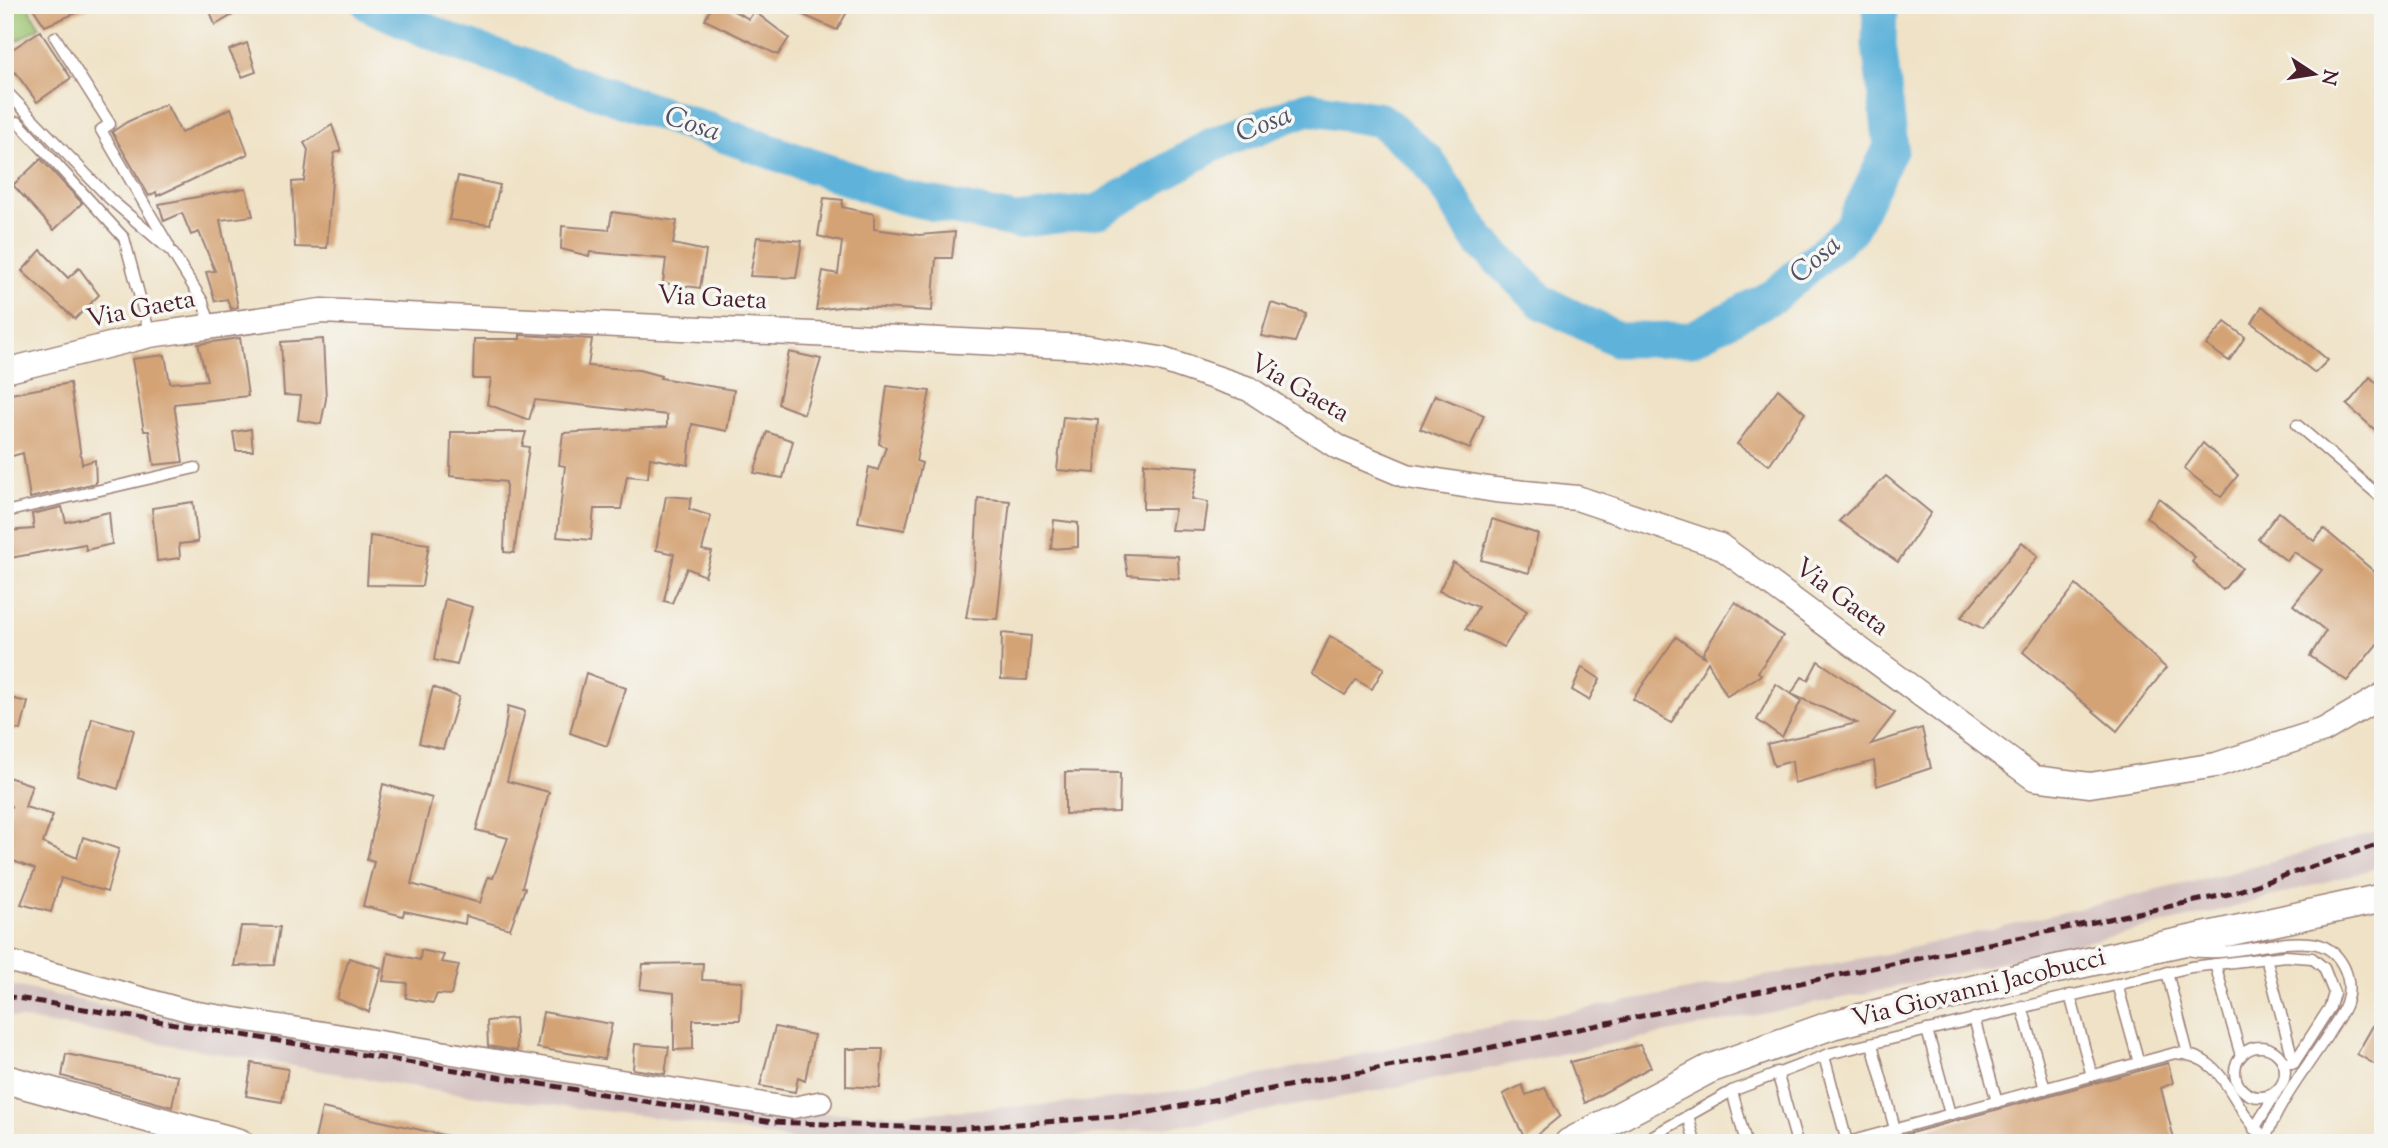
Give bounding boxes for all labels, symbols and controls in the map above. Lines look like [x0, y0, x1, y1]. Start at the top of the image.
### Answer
north arrow [2280, 38, 2350, 108]
text: N [2313, 67, 2343, 87]
water label: Cosa [1230, 96, 1298, 154]
water label: Cosa [659, 97, 725, 153]
water label: Cosa [1781, 226, 1851, 294]
street label: Via Gaeta [656, 278, 768, 320]
street label: Via Gaeta [83, 281, 199, 339]
street label: Via Gaeta [1242, 345, 1356, 433]
street label: Via Gaeta [1786, 550, 1896, 646]
street label: Via Giovanni Jacobucci [1848, 940, 2110, 1038]

